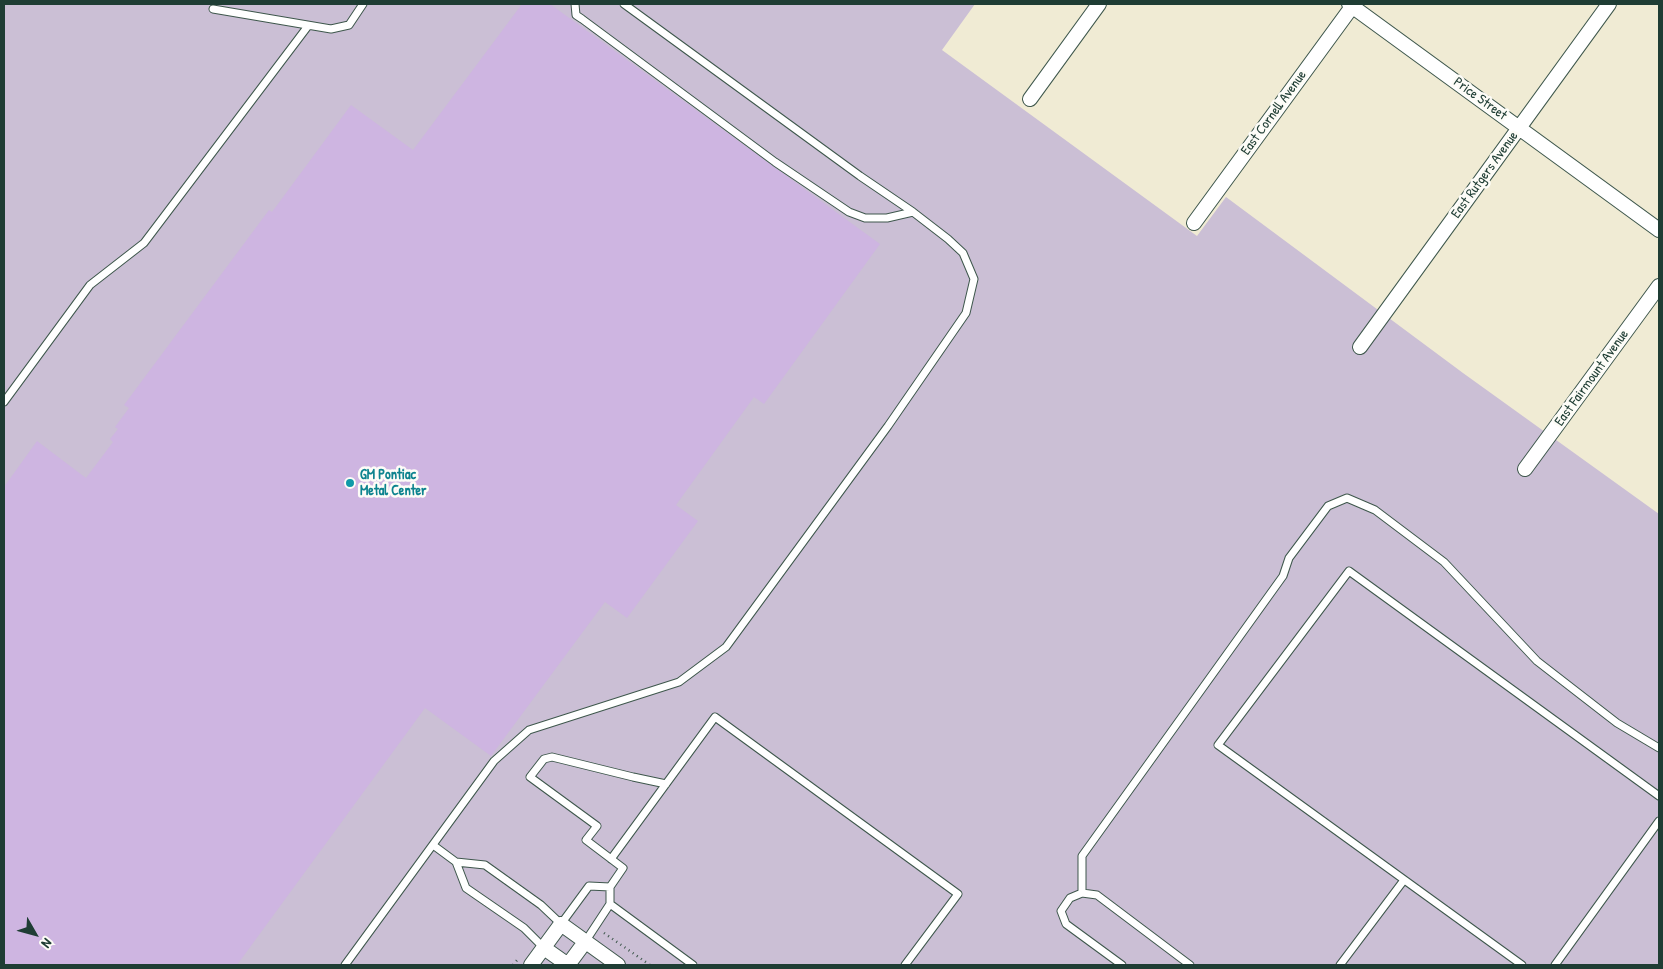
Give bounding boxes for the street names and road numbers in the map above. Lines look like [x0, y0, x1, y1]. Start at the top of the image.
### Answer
street label: East Cornell Avenue [1238, 67, 1310, 159]
street label: Price Street [1450, 74, 1510, 124]
street label: East Rutgers Avenue [1448, 128, 1522, 222]
street label: East Fairmount Avenue [1551, 327, 1633, 429]

